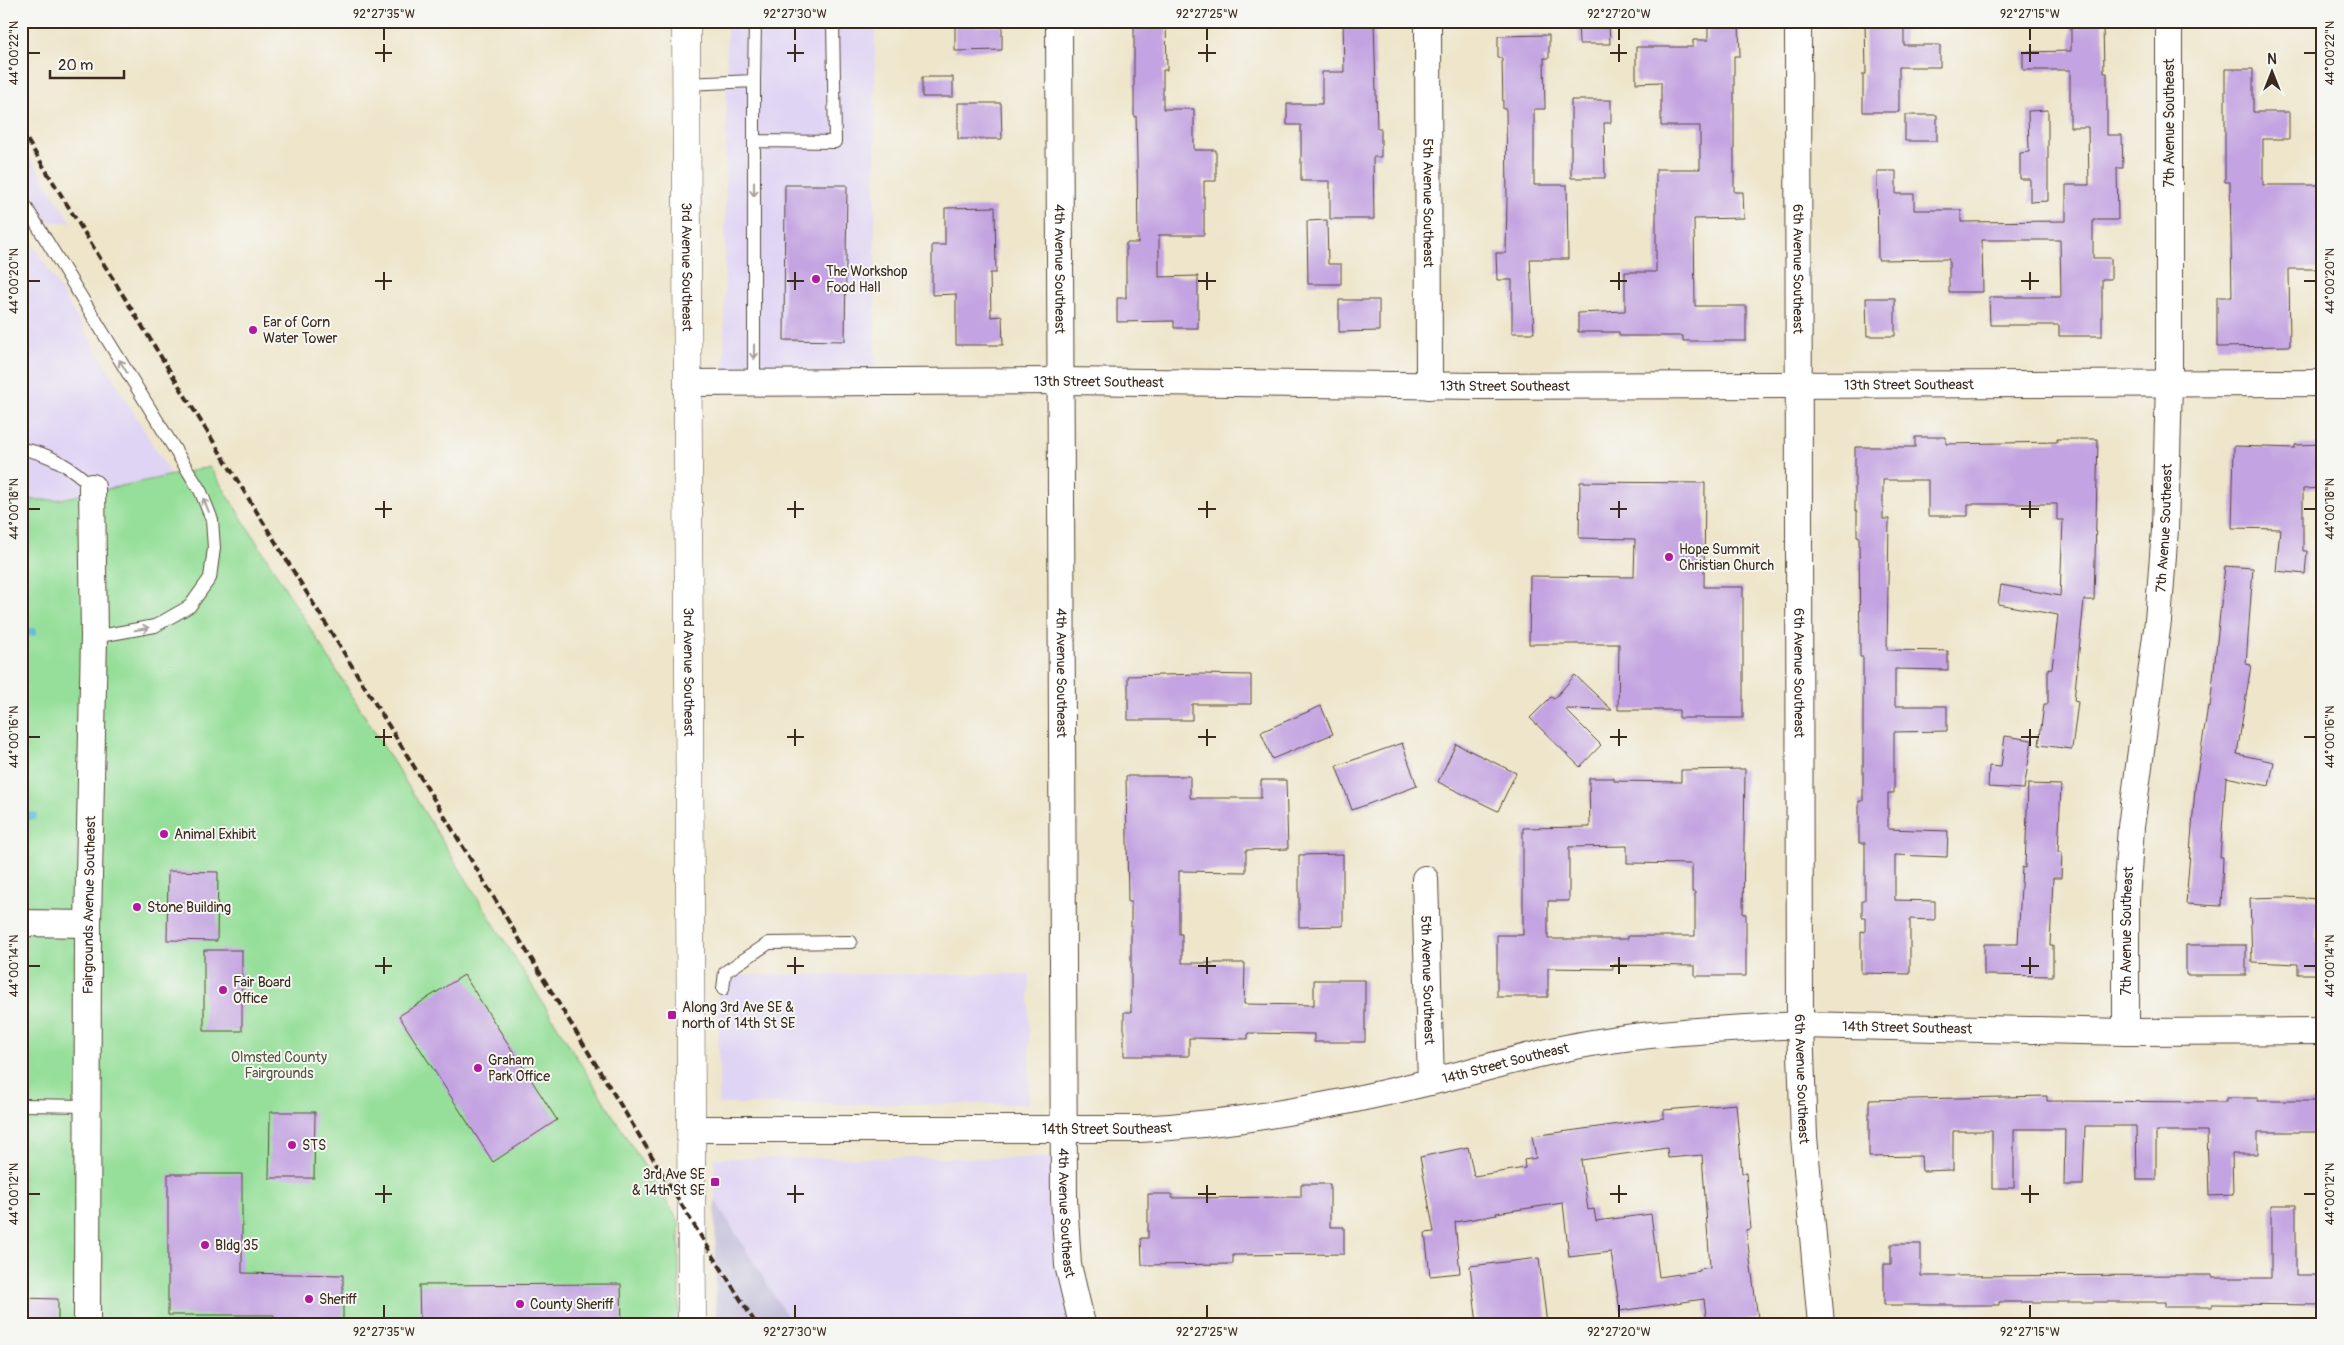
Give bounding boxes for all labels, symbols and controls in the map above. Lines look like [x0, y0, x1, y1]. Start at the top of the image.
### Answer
text: 92°27'35"W [353, 7, 415, 22]
text: 92°27'30"W [763, 7, 827, 22]
text: 92°27'25"W [1176, 7, 1238, 22]
text: 92°27'20"W [1587, 7, 1651, 22]
text: 92°27'15"W [2000, 7, 2060, 22]
text: 44°00'22"N [7, 21, 22, 85]
text: 44°00'22"N [2323, 21, 2338, 85]
scale bar [50, 48, 124, 80]
north arrow [2246, 48, 2296, 98]
text: N [2267, 51, 2277, 68]
text: 20 m [58, 56, 93, 75]
street label: 7th Avenue Southeast [2161, 58, 2178, 187]
street label: 5th Avenue Southeast [1420, 138, 1437, 268]
one-way arrow [749, 181, 759, 197]
street label: 3rd Avenue Southeast [678, 203, 696, 332]
street label: 4th Avenue Southeast [1051, 204, 1069, 334]
street label: 6th Avenue Southeast [1790, 204, 1807, 334]
text: 44°00'20"N [7, 248, 22, 314]
text: 44°00'20"N [2323, 248, 2338, 314]
place label: The Workshop Food Hall [826, 263, 908, 296]
marker: The Workshop Food Hall [810, 273, 822, 285]
place label: Ear of Corn Water Tower [263, 314, 338, 347]
marker: Ear of Corn Water Tower [247, 324, 259, 336]
one-way arrow [749, 344, 759, 360]
one-way arrow [118, 359, 128, 373]
street label: 13th Street Southeast [1034, 372, 1164, 391]
street label: 13th Street Southeast [1844, 376, 1974, 393]
street label: 13th Street Southeast [1440, 377, 1570, 395]
street label: 7th Avenue Southeast [2152, 463, 2175, 593]
text: 44°00'18"N [7, 478, 22, 540]
text: 44°00'18"N [2323, 478, 2338, 540]
one-way arrow [201, 498, 210, 513]
place label: Hope Summit Christian Church [1679, 541, 1774, 574]
marker: Hope Summit Christian Church [1663, 551, 1675, 563]
street label: 3rd Avenue Southeast [680, 608, 698, 737]
street label: 4th Avenue Southeast [1053, 608, 1071, 738]
street label: 6th Avenue Southeast [1791, 608, 1808, 738]
one-way arrow [133, 623, 149, 633]
text: 44°00'16"N [7, 706, 22, 768]
text: 44°00'16"N [2323, 706, 2338, 768]
street label: Fairgrounds Avenue Southeast [79, 815, 99, 994]
place label: Animal Exhibit [174, 826, 257, 843]
marker: Animal Exhibit [158, 828, 170, 840]
street label: 7th Avenue Southeast [2118, 866, 2137, 996]
place label: Stone Building [147, 899, 231, 916]
marker: Stone Building [131, 901, 143, 913]
street label: 5th Avenue Southeast [1418, 915, 1438, 1045]
text: 44°00'14"N [7, 935, 22, 997]
text: 44°00'14"N [2323, 935, 2338, 997]
place label: Fair Board Office [233, 974, 291, 1007]
marker: Fair Board Office [217, 984, 229, 996]
place label: Along 3rd Ave SE & north of 14th St SE [682, 999, 795, 1032]
marker: Along 3rd Ave SE & north of 14th St SE [666, 1009, 678, 1021]
street label: 6th Avenue Southeast [1791, 1014, 1813, 1145]
street label: 14th Street Southeast [1842, 1017, 1973, 1037]
street label: 14th Street Southeast [1440, 1039, 1571, 1087]
park label: Olmsted County Fairgrounds [231, 1049, 327, 1082]
place label: Graham Park Office [488, 1052, 550, 1085]
marker: Graham Park Office [472, 1062, 484, 1074]
street label: 14th Street Southeast [1042, 1118, 1173, 1138]
place label: STS [302, 1137, 326, 1154]
marker: STS [286, 1139, 298, 1151]
street label: 4th Avenue Southeast [1055, 1148, 1079, 1280]
text: 44°00'12"N [7, 1163, 22, 1225]
text: 44°00'12"N [2323, 1163, 2338, 1225]
place label: 3rd Ave SE & 14th St SE [632, 1166, 705, 1199]
marker: 3rd Ave SE & 14th St SE [709, 1176, 721, 1188]
place label: Bldg 35 [215, 1237, 259, 1254]
marker: Bldg 35 [199, 1239, 211, 1251]
place label: Sheriff [319, 1291, 357, 1308]
marker: Sheriff [303, 1293, 315, 1305]
place label: County Sheriff [530, 1296, 614, 1313]
marker: County Sheriff [514, 1298, 526, 1310]
text: 92°27'35"W [353, 1325, 415, 1340]
text: 92°27'30"W [763, 1325, 827, 1340]
text: 92°27'25"W [1176, 1325, 1238, 1340]
text: 92°27'20"W [1587, 1325, 1651, 1340]
text: 92°27'15"W [2000, 1325, 2060, 1340]

